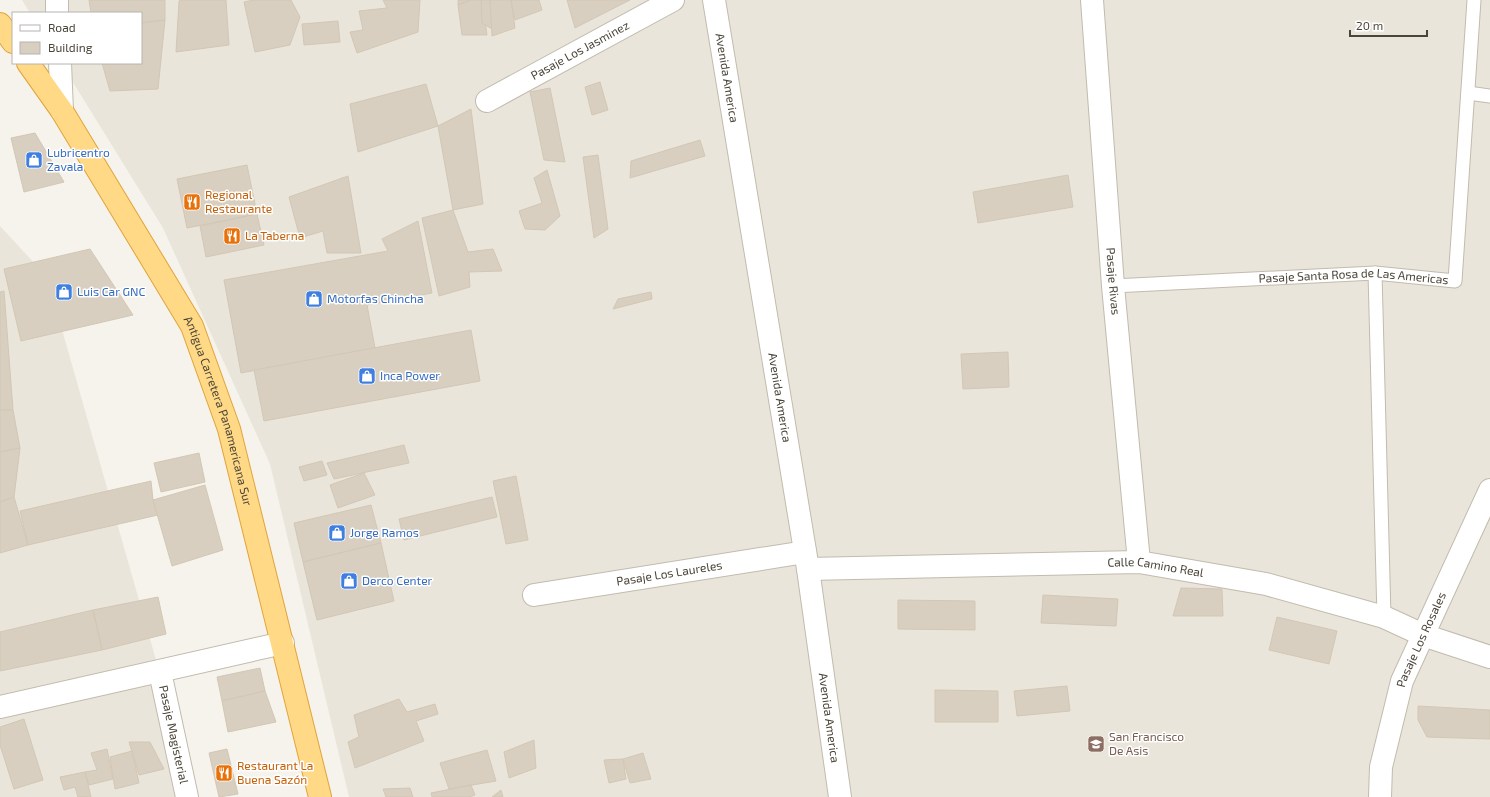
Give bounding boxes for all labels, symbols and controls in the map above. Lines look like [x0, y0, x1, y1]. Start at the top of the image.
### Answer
legend [12, 12, 142, 64]
scale bar [1350, 12, 1427, 38]
street label: Pasaje Los Jasminez [528, 17, 631, 82]
text: 20 m [1356, 18, 1383, 32]
text: Road [48, 20, 76, 34]
street label: Avenida America [714, 32, 742, 124]
text: Building [48, 40, 93, 54]
place label: Lubricentro Zavala [47, 145, 110, 173]
shop icon: Lubricentro Zavala [24, 150, 44, 170]
place label: Regional Restaurante [205, 187, 272, 215]
restaurant icon: Regional Restaurante [182, 192, 202, 212]
restaurant icon: La Taberna [222, 226, 242, 246]
place label: La Taberna [245, 228, 304, 242]
street label: Pasaje Rivas [1104, 247, 1124, 316]
street label: Pasaje Santa Rosa de Las Americas [1258, 265, 1449, 286]
shop icon: Luis Car GNC [54, 282, 74, 302]
place label: Luis Car GNC [77, 284, 145, 298]
shop icon: Motorfas Chincha [304, 289, 324, 309]
place label: Motorfas Chincha [327, 291, 424, 305]
street label: Antigua Carretera Panamericana Sur [182, 313, 256, 507]
street label: Avenida America [766, 352, 795, 443]
shop icon: Inca Power [357, 366, 377, 386]
place label: Inca Power [380, 368, 440, 382]
shop icon: Jorge Ramos [327, 523, 347, 543]
place label: Jorge Ramos [350, 525, 419, 539]
street label: Calle Camino Real [1107, 554, 1205, 579]
street label: Pasaje Los Laureles [615, 557, 723, 588]
shop icon: Derco Center [339, 571, 359, 591]
place label: Derco Center [362, 573, 433, 587]
street label: Pasaje Los Rosales [1393, 589, 1448, 688]
street label: Avenida America [817, 672, 843, 763]
street label: Pasaje Magisterial [157, 684, 192, 785]
place label: San Francisco De Asis [1109, 729, 1184, 757]
school or university icon: San Francisco De Asis [1086, 734, 1106, 754]
place label: Restaurant La Buena Sazón [237, 758, 313, 786]
restaurant icon: Restaurant La Buena Sazón [214, 763, 234, 783]

